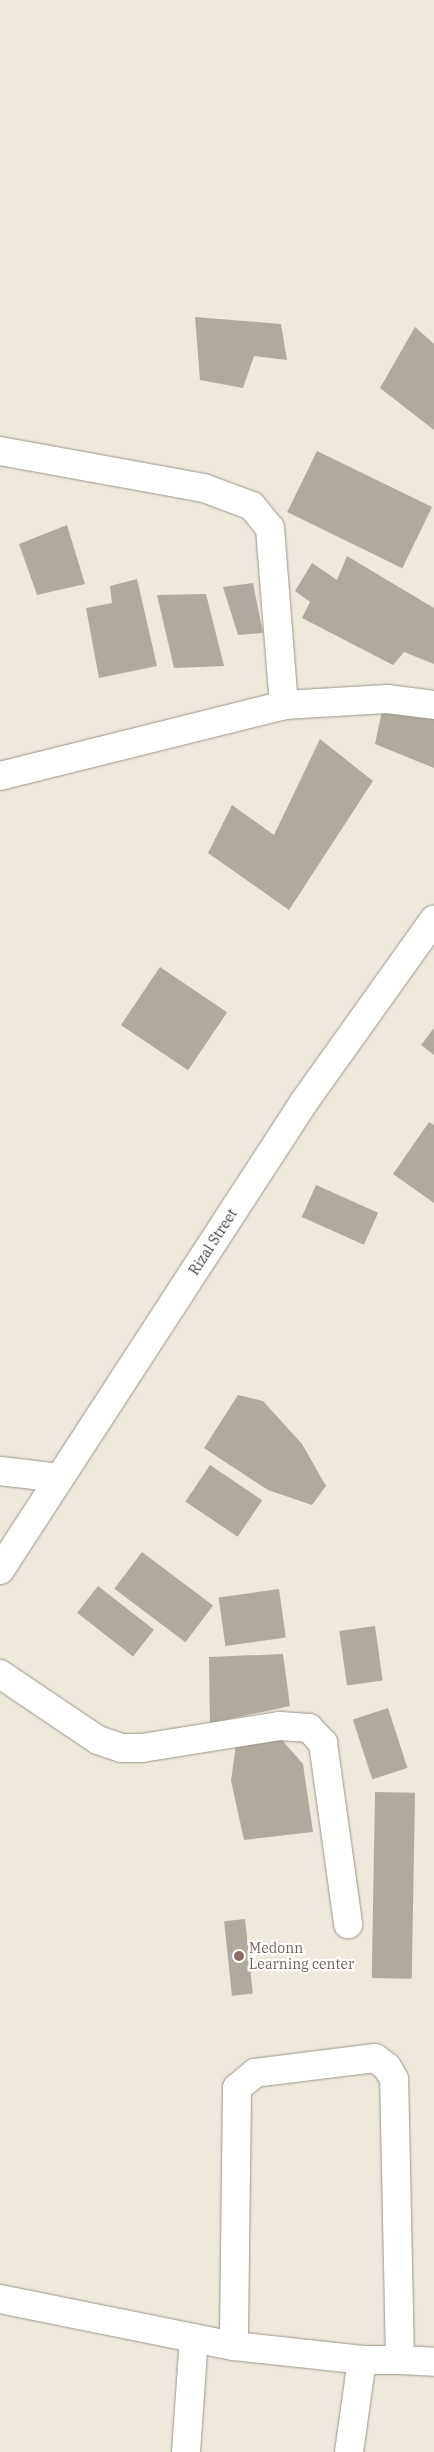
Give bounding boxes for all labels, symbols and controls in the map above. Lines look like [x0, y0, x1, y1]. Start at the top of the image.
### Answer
street label: Rizal Street [185, 1206, 241, 1278]
place label: Medonn Learning center [249, 1940, 354, 1972]
marker: Medonn Learning center [233, 1950, 245, 1962]

